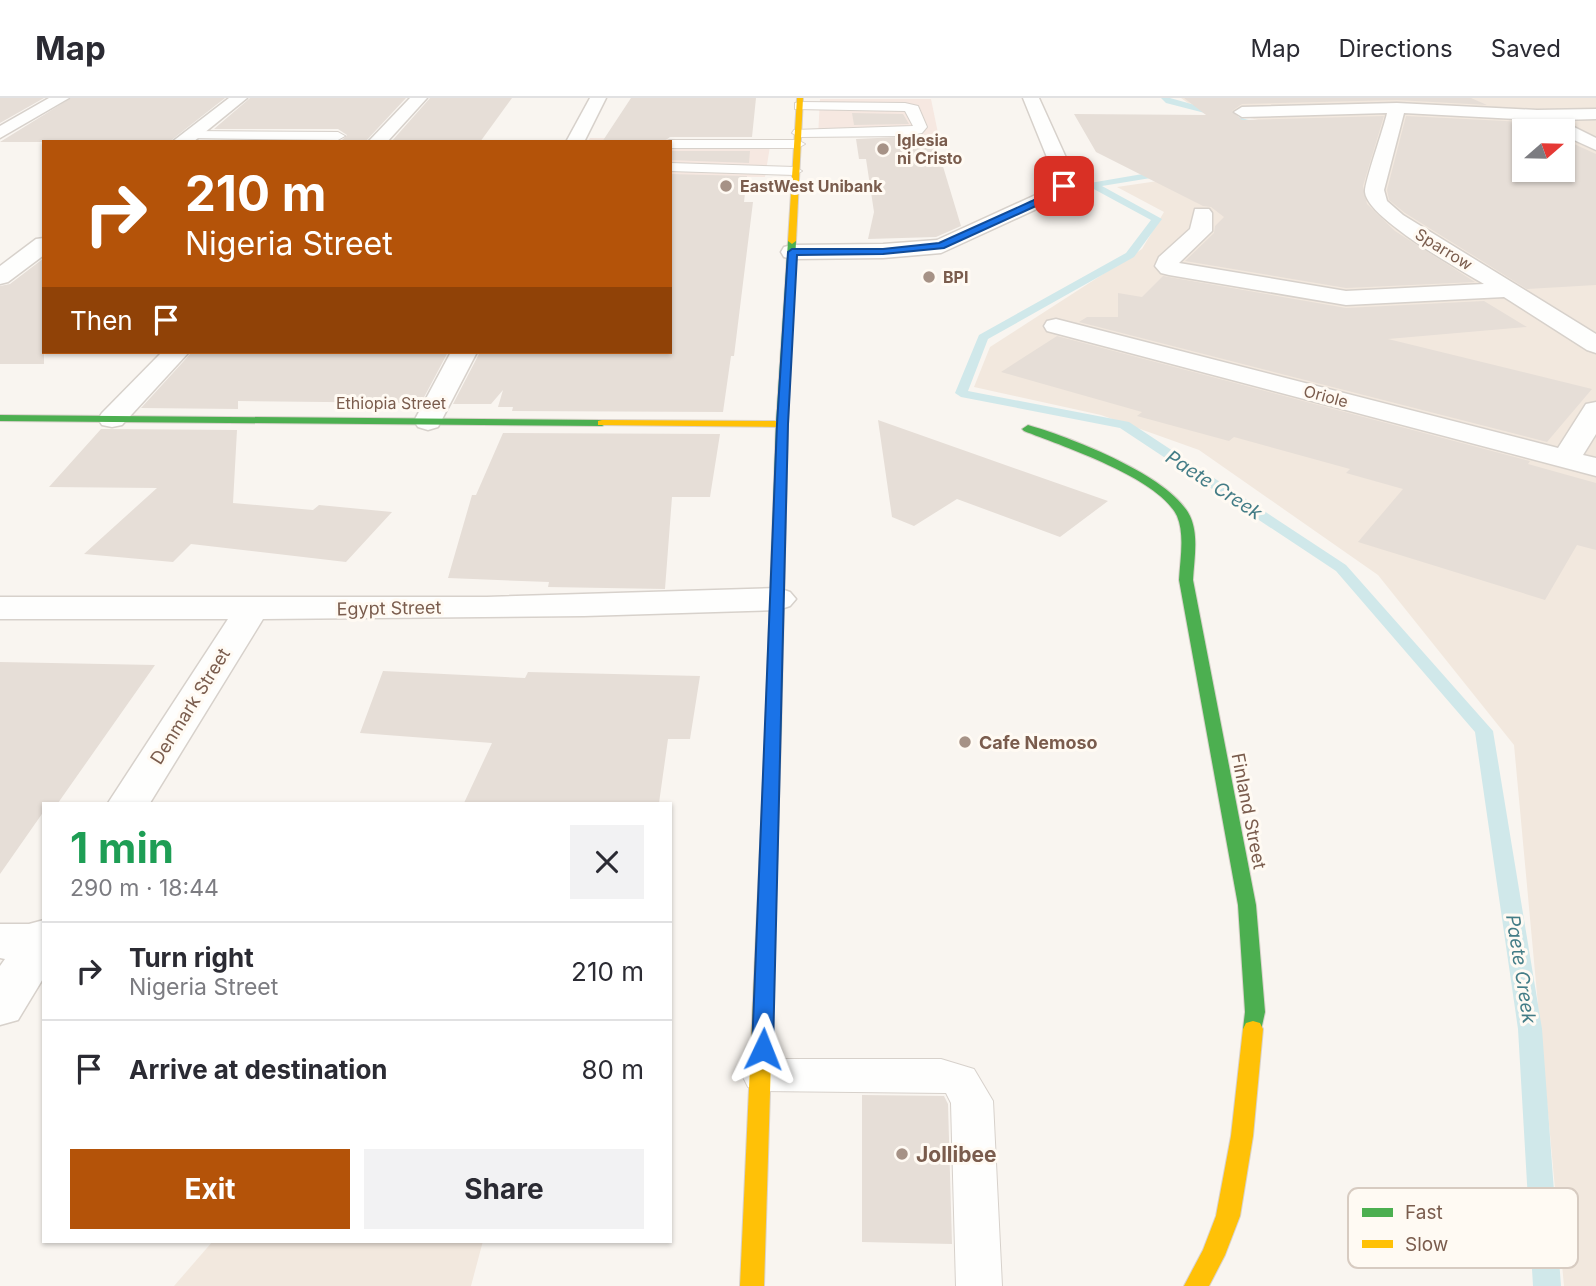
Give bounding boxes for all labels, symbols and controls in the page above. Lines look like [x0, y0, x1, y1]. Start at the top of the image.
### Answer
text: Map [35, 28, 106, 68]
text: Map [1251, 34, 1300, 63]
text: Directions [1338, 34, 1453, 63]
text: Saved [1491, 34, 1561, 63]
north arrow [1512, 119, 1575, 182]
map controls [1512, 119, 1575, 182]
place label: Iglesia ni Cristo [897, 130, 963, 168]
marker: Iglesia ni Cristo [875, 141, 891, 157]
pin [1034, 156, 1094, 216]
text: 210 m [185, 164, 326, 223]
icon: arrive [1045, 167, 1083, 205]
icon: right [70, 168, 161, 259]
place label: EastWest Unibank [740, 176, 883, 196]
marker: EastWest Unibank [718, 178, 734, 194]
text: Nigeria Street [185, 224, 393, 263]
street label: Sparrow [1412, 224, 1476, 274]
place label: BPI [943, 267, 968, 287]
marker: BPI [921, 269, 937, 285]
icon: arrive [147, 301, 185, 339]
text: Then [70, 305, 133, 336]
street label: Oriole [1302, 380, 1350, 412]
street label: Ethiopia Street [336, 393, 446, 413]
water label: Paete Creek [1162, 445, 1267, 525]
street label: Egypt Street [336, 597, 442, 619]
street label: Denmark Street [146, 644, 234, 768]
place label: Cafe Nemoso [979, 732, 1098, 753]
marker: Cafe Nemoso [957, 734, 973, 750]
street label: Finland Street [1227, 751, 1271, 871]
text: 1 min [70, 822, 174, 873]
button: close [570, 825, 644, 899]
text: 290 m · 18:44 [70, 874, 219, 902]
water label: Paete Creek [1501, 913, 1541, 1026]
text: Turn right [129, 942, 254, 973]
icon: right [70, 952, 108, 990]
text: 210 m [571, 956, 644, 987]
text: Nigeria Street [129, 973, 278, 1001]
position arrow [726, 1012, 800, 1086]
icon: arrive [70, 1050, 108, 1088]
text: Arrive at destination [129, 1054, 388, 1085]
text: 80 m [581, 1054, 644, 1085]
place label: Jollibee [916, 1142, 996, 1167]
marker: Jollibee [894, 1146, 910, 1162]
button: Exit [70, 1149, 350, 1229]
button: Share [364, 1149, 644, 1229]
legend [1348, 1188, 1578, 1268]
text: Fast [1405, 1201, 1443, 1224]
text: Slow [1405, 1233, 1448, 1256]

